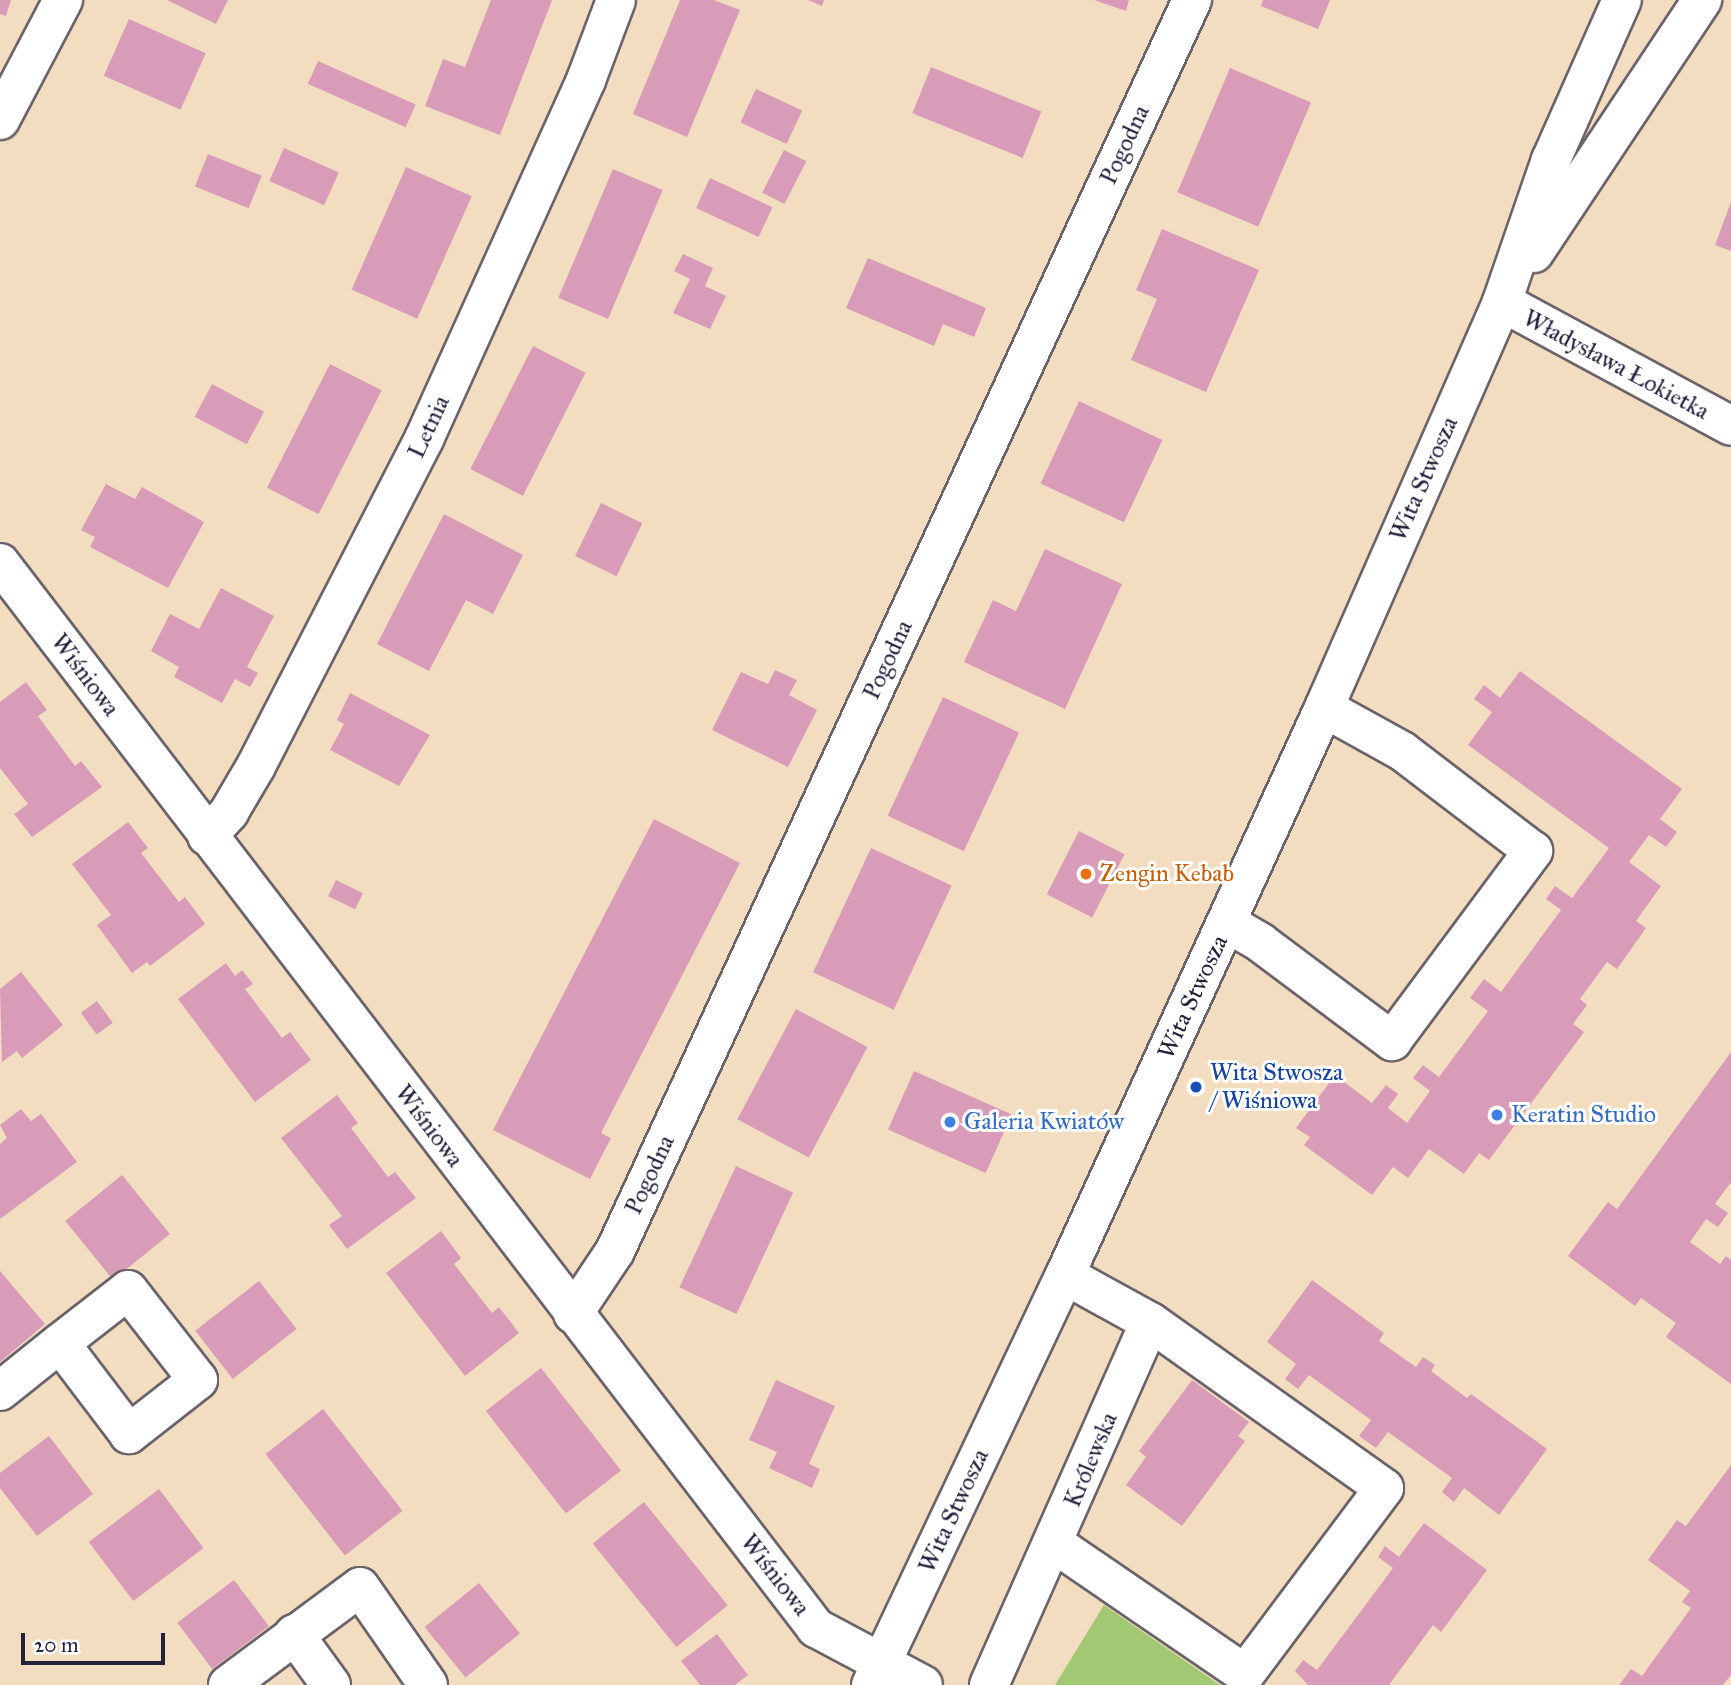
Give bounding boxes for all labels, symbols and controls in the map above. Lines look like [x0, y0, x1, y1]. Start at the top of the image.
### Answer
street label: Pogodna [1094, 101, 1156, 189]
street label: Władysława Łokietka [1518, 304, 1714, 426]
street label: Letnia [402, 391, 456, 463]
street label: Wita Stwosza [1384, 412, 1464, 546]
street label: Pogodna [857, 616, 919, 704]
street label: Wiśniowa [45, 628, 125, 722]
place label: Zengin Kebab [1100, 860, 1234, 888]
marker: Zengin Kebab [1078, 866, 1094, 882]
street label: Wita Stwosza [1152, 931, 1234, 1063]
place label: Wita Stwosza / Wiśniowa [1210, 1059, 1343, 1115]
street label: Wiśniowa [389, 1079, 469, 1173]
marker: Wita Stwosza / Wiśniowa [1188, 1079, 1204, 1095]
place label: Keratin Studio [1511, 1101, 1656, 1129]
marker: Keratin Studio [1489, 1107, 1505, 1123]
place label: Galeria Kwiatów [964, 1108, 1124, 1136]
marker: Galeria Kwiatów [942, 1114, 958, 1130]
street label: Pogodna [619, 1131, 681, 1219]
street label: Królewska [1058, 1408, 1124, 1512]
street label: Wita Stwosza [913, 1445, 995, 1577]
street label: Wiśniowa [734, 1528, 816, 1622]
scale bar [24, 1618, 168, 1662]
text: 20 m [34, 1632, 79, 1658]

